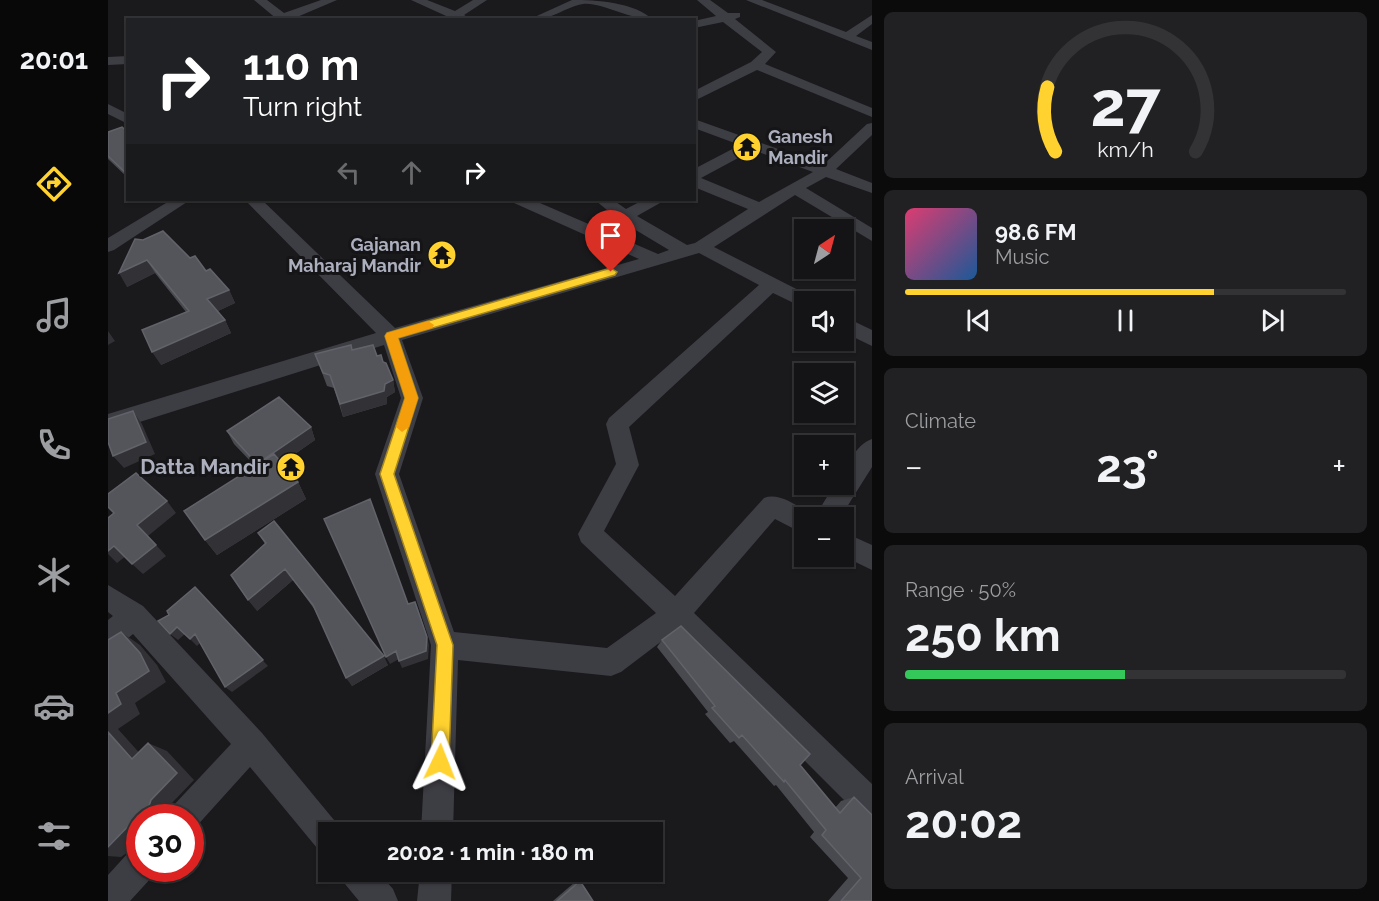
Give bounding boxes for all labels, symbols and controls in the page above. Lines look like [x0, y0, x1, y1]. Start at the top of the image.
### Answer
text: 110 m [243, 41, 359, 90]
icon: right [144, 42, 222, 120]
text: 20:01 [20, 44, 88, 75]
text: 27 [1090, 67, 1162, 141]
text: Turn right [243, 91, 362, 122]
place label: Ganesh Mandir [768, 126, 833, 168]
temple icon: Ganesh Mandir [731, 131, 763, 163]
text: km/h [1097, 137, 1154, 162]
icon: left [332, 156, 365, 189]
icon: ahead [395, 156, 428, 189]
icon: right [458, 156, 491, 189]
icon: directions [33, 163, 75, 205]
pin [585, 210, 636, 272]
icon: arrive [594, 219, 627, 252]
north arrow [794, 219, 854, 279]
map controls [794, 219, 854, 567]
text: 98.6 FM [995, 219, 1077, 245]
place label: Gajanan Maharaj Mandir [288, 234, 421, 276]
temple icon: Gajanan Maharaj Mandir [426, 239, 458, 271]
text: Music [995, 245, 1049, 269]
button: sound [794, 291, 854, 351]
icon: music [33, 294, 75, 336]
icon: previous [962, 304, 995, 337]
icon: pause [1109, 304, 1142, 337]
icon: next [1256, 304, 1289, 337]
button: layers [794, 363, 854, 423]
text: Climate [905, 409, 976, 433]
icon: phone [33, 424, 75, 466]
button: + [794, 435, 854, 495]
text: 23° [1096, 440, 1159, 493]
text: − [905, 447, 923, 486]
text: + [1332, 447, 1346, 486]
temple icon: Datta Mandir [275, 451, 307, 483]
place label: Datta Mandir [140, 454, 270, 479]
button: − [794, 507, 854, 567]
icon: climate [33, 554, 75, 596]
text: Range · 50% [905, 578, 1016, 602]
text: 250 km [905, 609, 1061, 662]
icon: car [33, 685, 75, 727]
position arrow [408, 730, 472, 794]
text: Arrival [905, 765, 964, 789]
text: 20:02 [905, 796, 1022, 849]
speed limit sign: 30 [126, 804, 204, 882]
icon: filters [33, 815, 75, 857]
text: 20:02 · 1 min · 180 m [387, 839, 594, 865]

